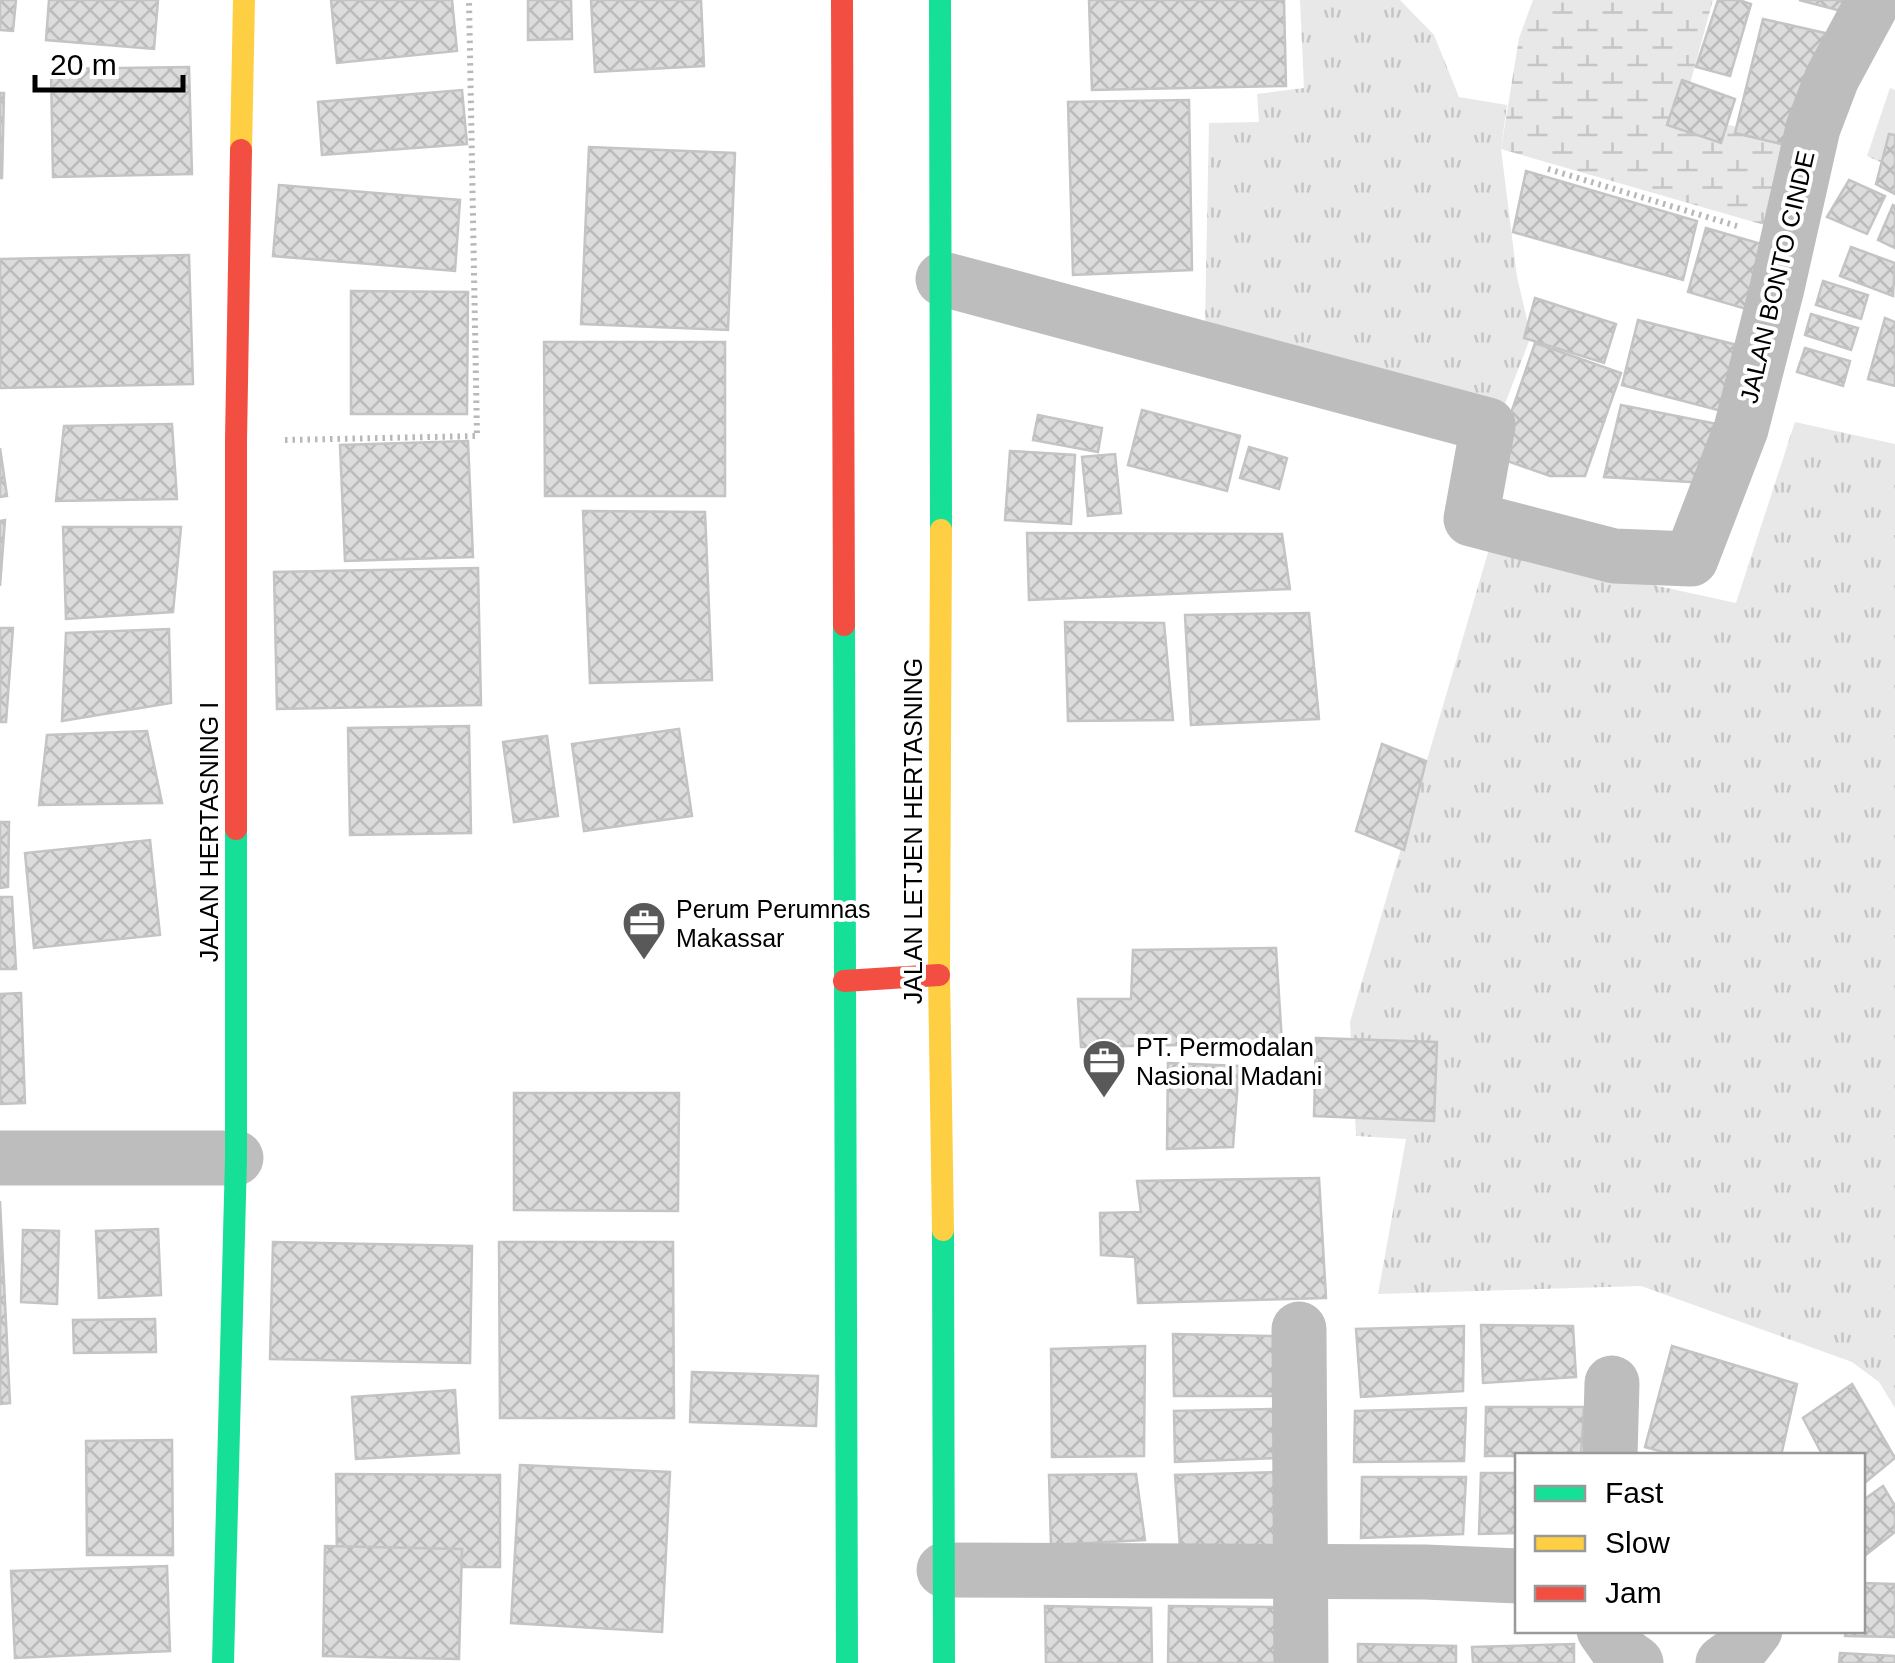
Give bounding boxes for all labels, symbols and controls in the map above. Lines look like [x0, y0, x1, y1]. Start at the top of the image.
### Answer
scale bar [35, 30, 182, 92]
text: 20 m [50, 48, 117, 81]
street label: JALAN BONTO CINDE [1734, 148, 1820, 406]
street label: JALAN LETJEN HERTASNING [899, 658, 927, 1004]
street label: JALAN HERTASNING I [195, 702, 223, 962]
place label: Perum Perumnas Makassar [676, 895, 871, 952]
office icon: Perum Perumnas Makassar [621, 900, 667, 961]
place label: PT. Permodalan Nasional Madani [1136, 1033, 1322, 1090]
office icon: PT. Permodalan Nasional Madani [1081, 1038, 1127, 1099]
legend [1515, 1453, 1865, 1633]
text: Fast [1605, 1476, 1664, 1509]
text: Slow [1605, 1526, 1670, 1559]
text: Jam [1605, 1576, 1662, 1609]

